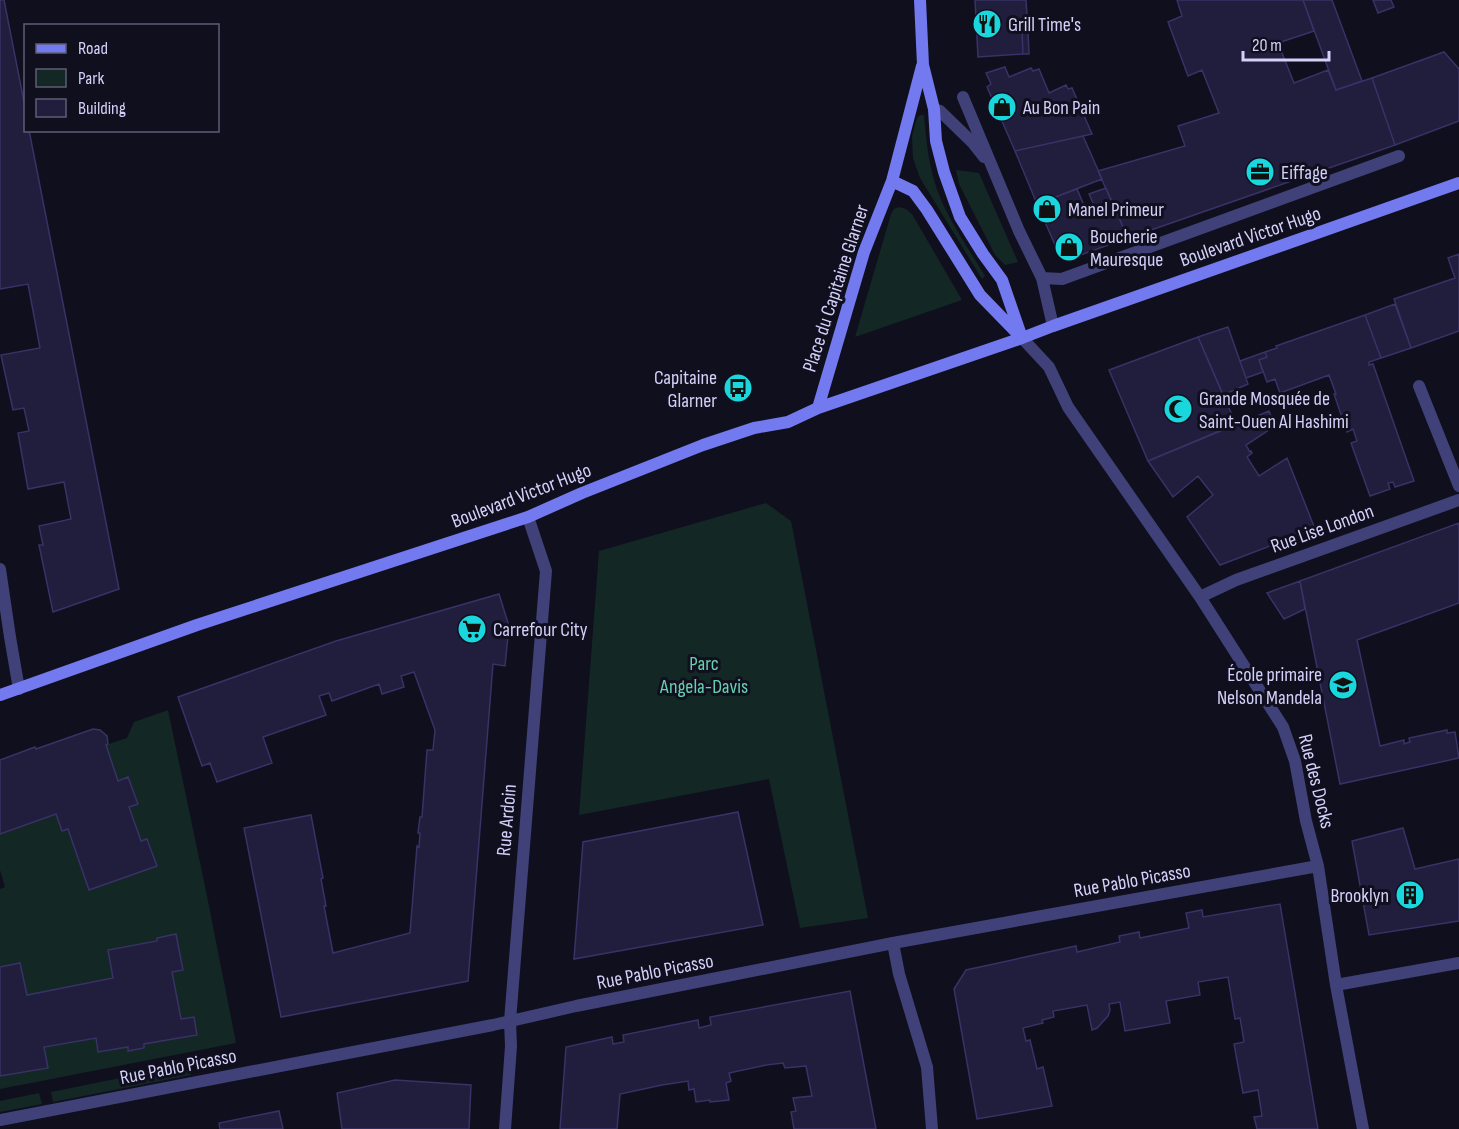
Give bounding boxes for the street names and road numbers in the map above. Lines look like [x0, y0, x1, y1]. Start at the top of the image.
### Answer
street label: Place du Capitaine Glarner [798, 201, 874, 375]
street label: Boulevard Victor Hugo [1177, 202, 1324, 272]
street label: Boulevard Victor Hugo [448, 458, 595, 534]
street label: Rue Lise London [1268, 499, 1377, 559]
street label: Rue des Docks [1293, 732, 1339, 831]
street label: Rue Ardoin [492, 783, 522, 857]
street label: Rue Pablo Picasso [1072, 859, 1192, 903]
street label: Rue Pablo Picasso [595, 949, 716, 995]
street label: Rue Pablo Picasso [118, 1044, 239, 1090]

